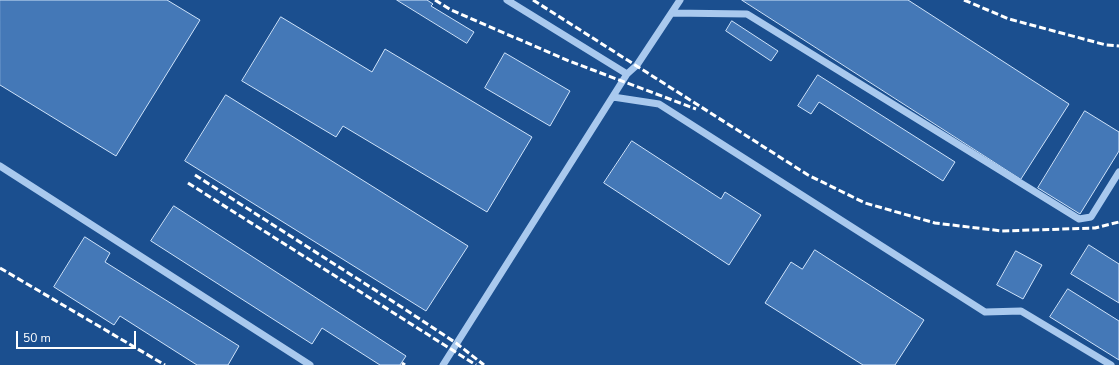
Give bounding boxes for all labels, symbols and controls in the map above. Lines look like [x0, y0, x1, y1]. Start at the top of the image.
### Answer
scale bar [18, 323, 138, 349]
text: 50 m [23, 330, 51, 346]

